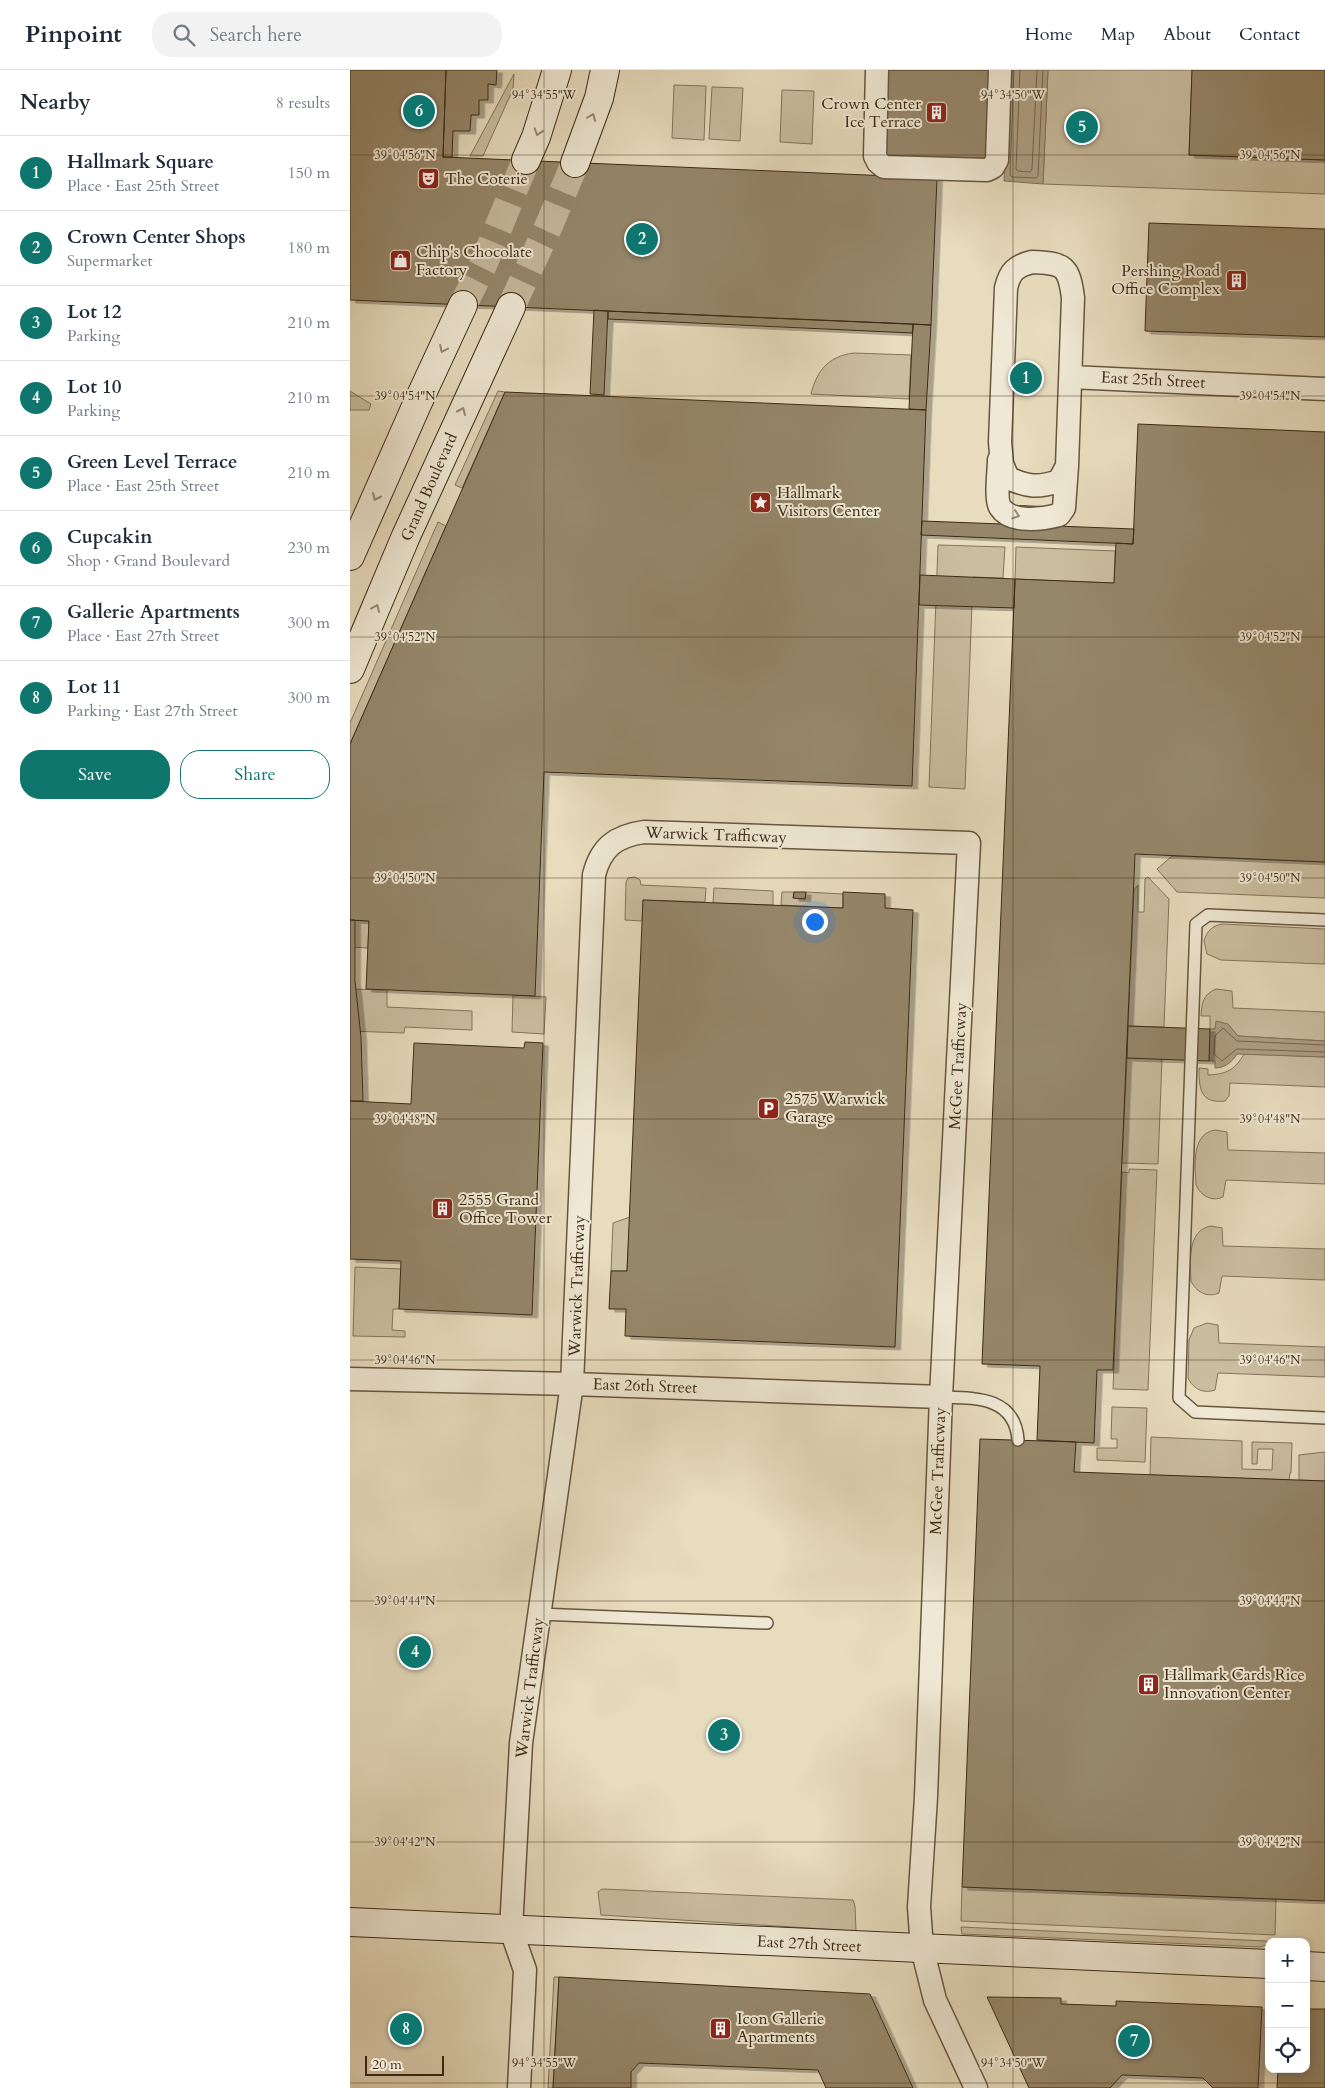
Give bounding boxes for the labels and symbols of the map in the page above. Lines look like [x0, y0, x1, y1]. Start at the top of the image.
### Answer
text: 94°34'55"W [512, 87, 577, 103]
text: 94°34'50"W [981, 87, 1046, 103]
pin: 6 [403, 92, 435, 130]
place label: Crown Center Ice Terrace [821, 93, 921, 133]
building icon: Crown Center Ice Terrace [925, 101, 949, 125]
pin: 5 [1066, 108, 1098, 146]
one-way arrow [586, 113, 596, 122]
one-way arrow [533, 128, 543, 136]
text: 39°04'56"N [375, 147, 436, 163]
text: 39°04'56"N [1240, 147, 1301, 163]
theatre icon: The Coterie [417, 167, 441, 191]
place label: The Coterie [445, 168, 528, 190]
pin: 2 [626, 220, 658, 258]
place label: Chip's Chocolate Factory [416, 241, 532, 281]
shop icon: Chip's Chocolate Factory [388, 249, 412, 273]
place label: Pershing Road Office Complex [1111, 260, 1220, 300]
building icon: Pershing Road Office Complex [1224, 268, 1248, 292]
one-way arrow [439, 344, 449, 353]
pin: 1 [1010, 359, 1042, 397]
street label: East 25th Street [1100, 366, 1206, 394]
text: 39°04'54"N [375, 388, 436, 404]
text: 39°04'54"N [1240, 388, 1301, 404]
one-way arrow [456, 407, 467, 416]
street label: Grand Boulevard [395, 429, 463, 545]
place label: Hallmark Visitors Center [777, 482, 879, 522]
place icon: Hallmark Visitors Center [749, 490, 773, 514]
one-way arrow [372, 492, 383, 501]
one-way arrow [1011, 510, 1020, 520]
one-way arrow [369, 604, 380, 613]
text: 39°04'52"N [375, 629, 436, 645]
text: 39°04'52"N [1240, 629, 1301, 645]
street label: Warwick Trafficway [644, 821, 788, 848]
text: 39°04'50"N [375, 870, 436, 886]
text: 39°04'50"N [1240, 870, 1301, 886]
your location [802, 909, 828, 935]
street label: McGee Trafficway [944, 1001, 972, 1130]
place label: 2575 Warwick Garage [785, 1088, 886, 1128]
parking icon: 2575 Warwick Garage [757, 1096, 781, 1120]
text: 39°04'48"N [375, 1111, 436, 1127]
text: 39°04'48"N [1240, 1111, 1301, 1127]
place label: 2555 Grand Office Tower [459, 1189, 552, 1229]
building icon: 2555 Grand Office Tower [431, 1197, 455, 1221]
street label: Warwick Trafficway [563, 1214, 590, 1358]
text: 39°04'46"N [375, 1352, 436, 1368]
text: 39°04'46"N [1240, 1352, 1301, 1368]
street label: East 26th Street [592, 1373, 698, 1399]
street label: McGee Trafficway [925, 1406, 951, 1535]
text: 39°04'44"N [375, 1593, 436, 1609]
text: 39°04'44"N [1240, 1593, 1301, 1609]
street label: Warwick Trafficway [510, 1616, 550, 1761]
pin: 4 [399, 1633, 431, 1671]
place label: Hallmark Cards Rice Innovation Center [1164, 1664, 1305, 1704]
building icon: Hallmark Cards Rice Innovation Center [1136, 1672, 1160, 1696]
pin: 3 [708, 1716, 740, 1754]
text: 39°04'42"N [375, 1834, 436, 1850]
text: 39°04'42"N [1240, 1834, 1301, 1850]
street label: East 27th Street [756, 1930, 862, 1958]
place label: Icon Gallerie Apartments [737, 2008, 824, 2048]
pin: 8 [390, 2010, 422, 2048]
building icon: Icon Gallerie Apartments [709, 2016, 733, 2040]
pin: 7 [1118, 2022, 1150, 2060]
scale bar [365, 2053, 444, 2076]
text: 94°34'55"W [512, 2055, 577, 2071]
text: 94°34'50"W [981, 2055, 1046, 2071]

